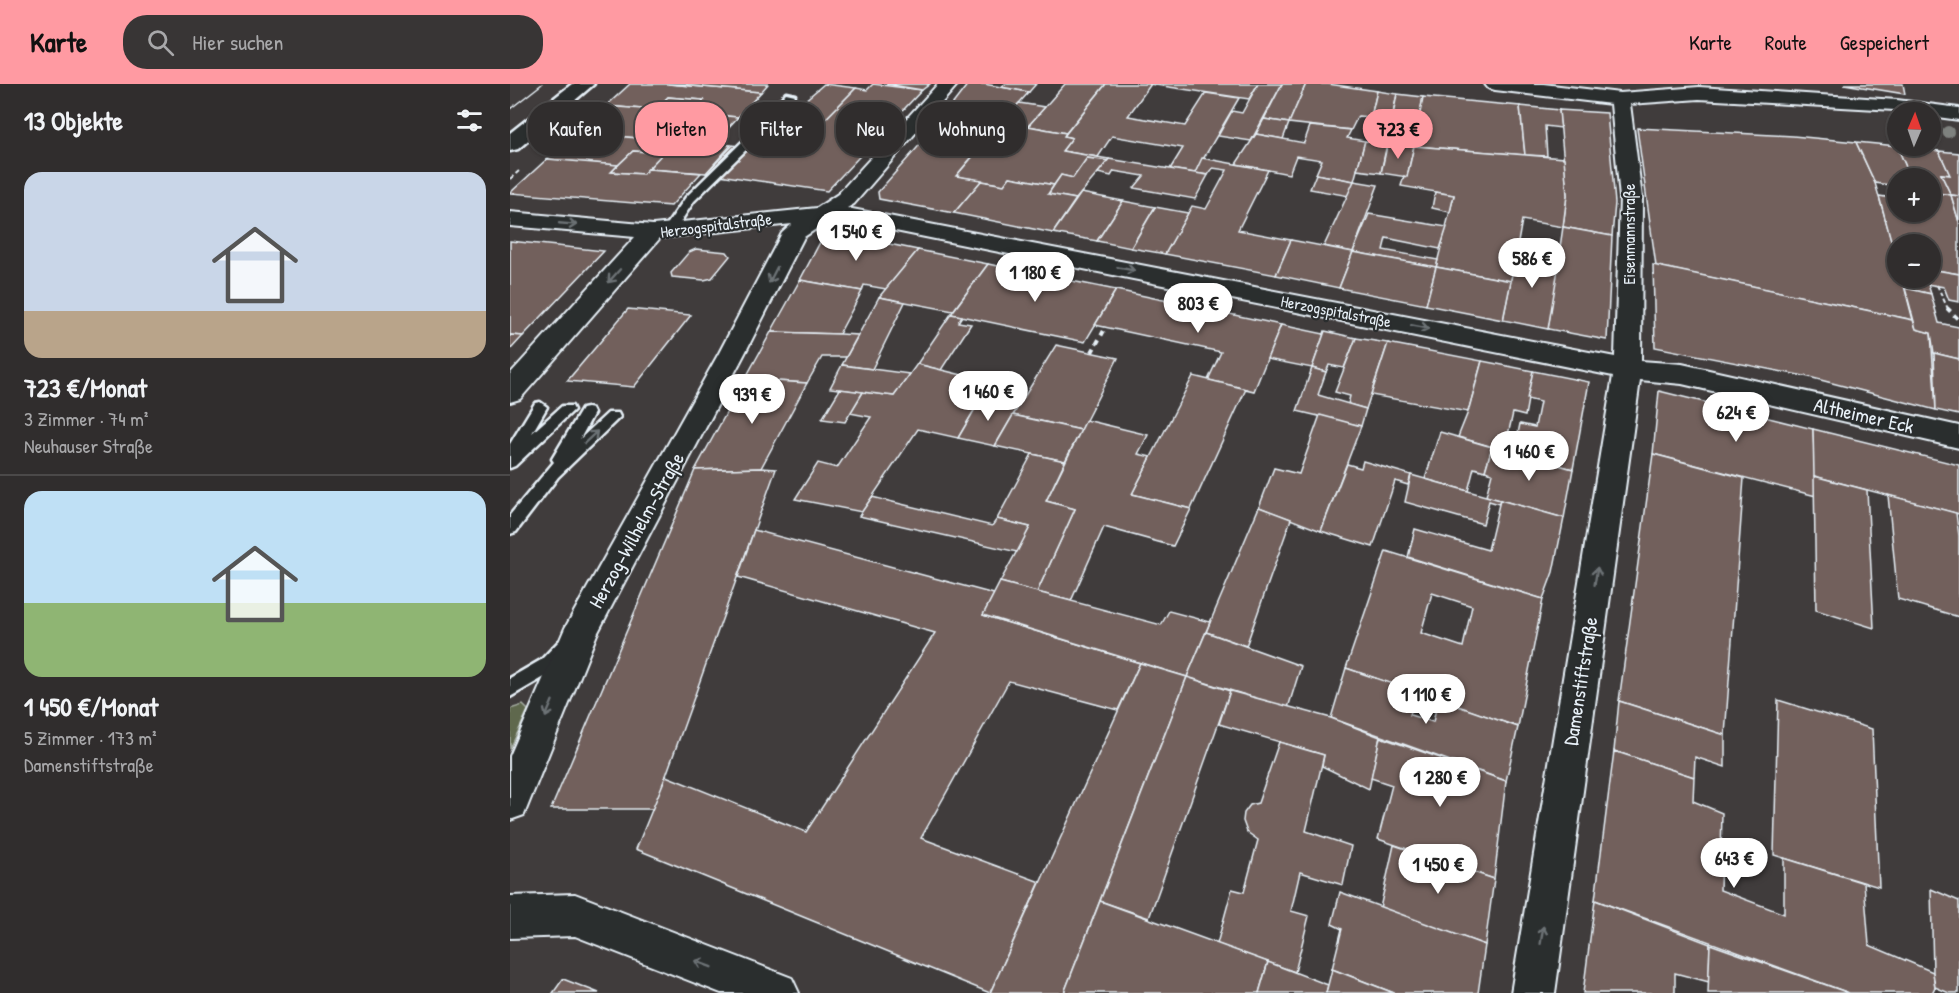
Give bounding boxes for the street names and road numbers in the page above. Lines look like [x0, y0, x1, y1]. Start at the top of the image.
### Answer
street label: Eisenmannstraße [1618, 183, 1640, 284]
street label: Herzogspitalstraße [659, 207, 774, 243]
street label: Herzogspitalstraße [1279, 290, 1394, 333]
street label: Altheimer Eck [1811, 390, 1917, 440]
street label: Herzog-Wilhelm-Straße [582, 447, 690, 613]
street label: Damenstiftstraße [1557, 615, 1603, 747]

